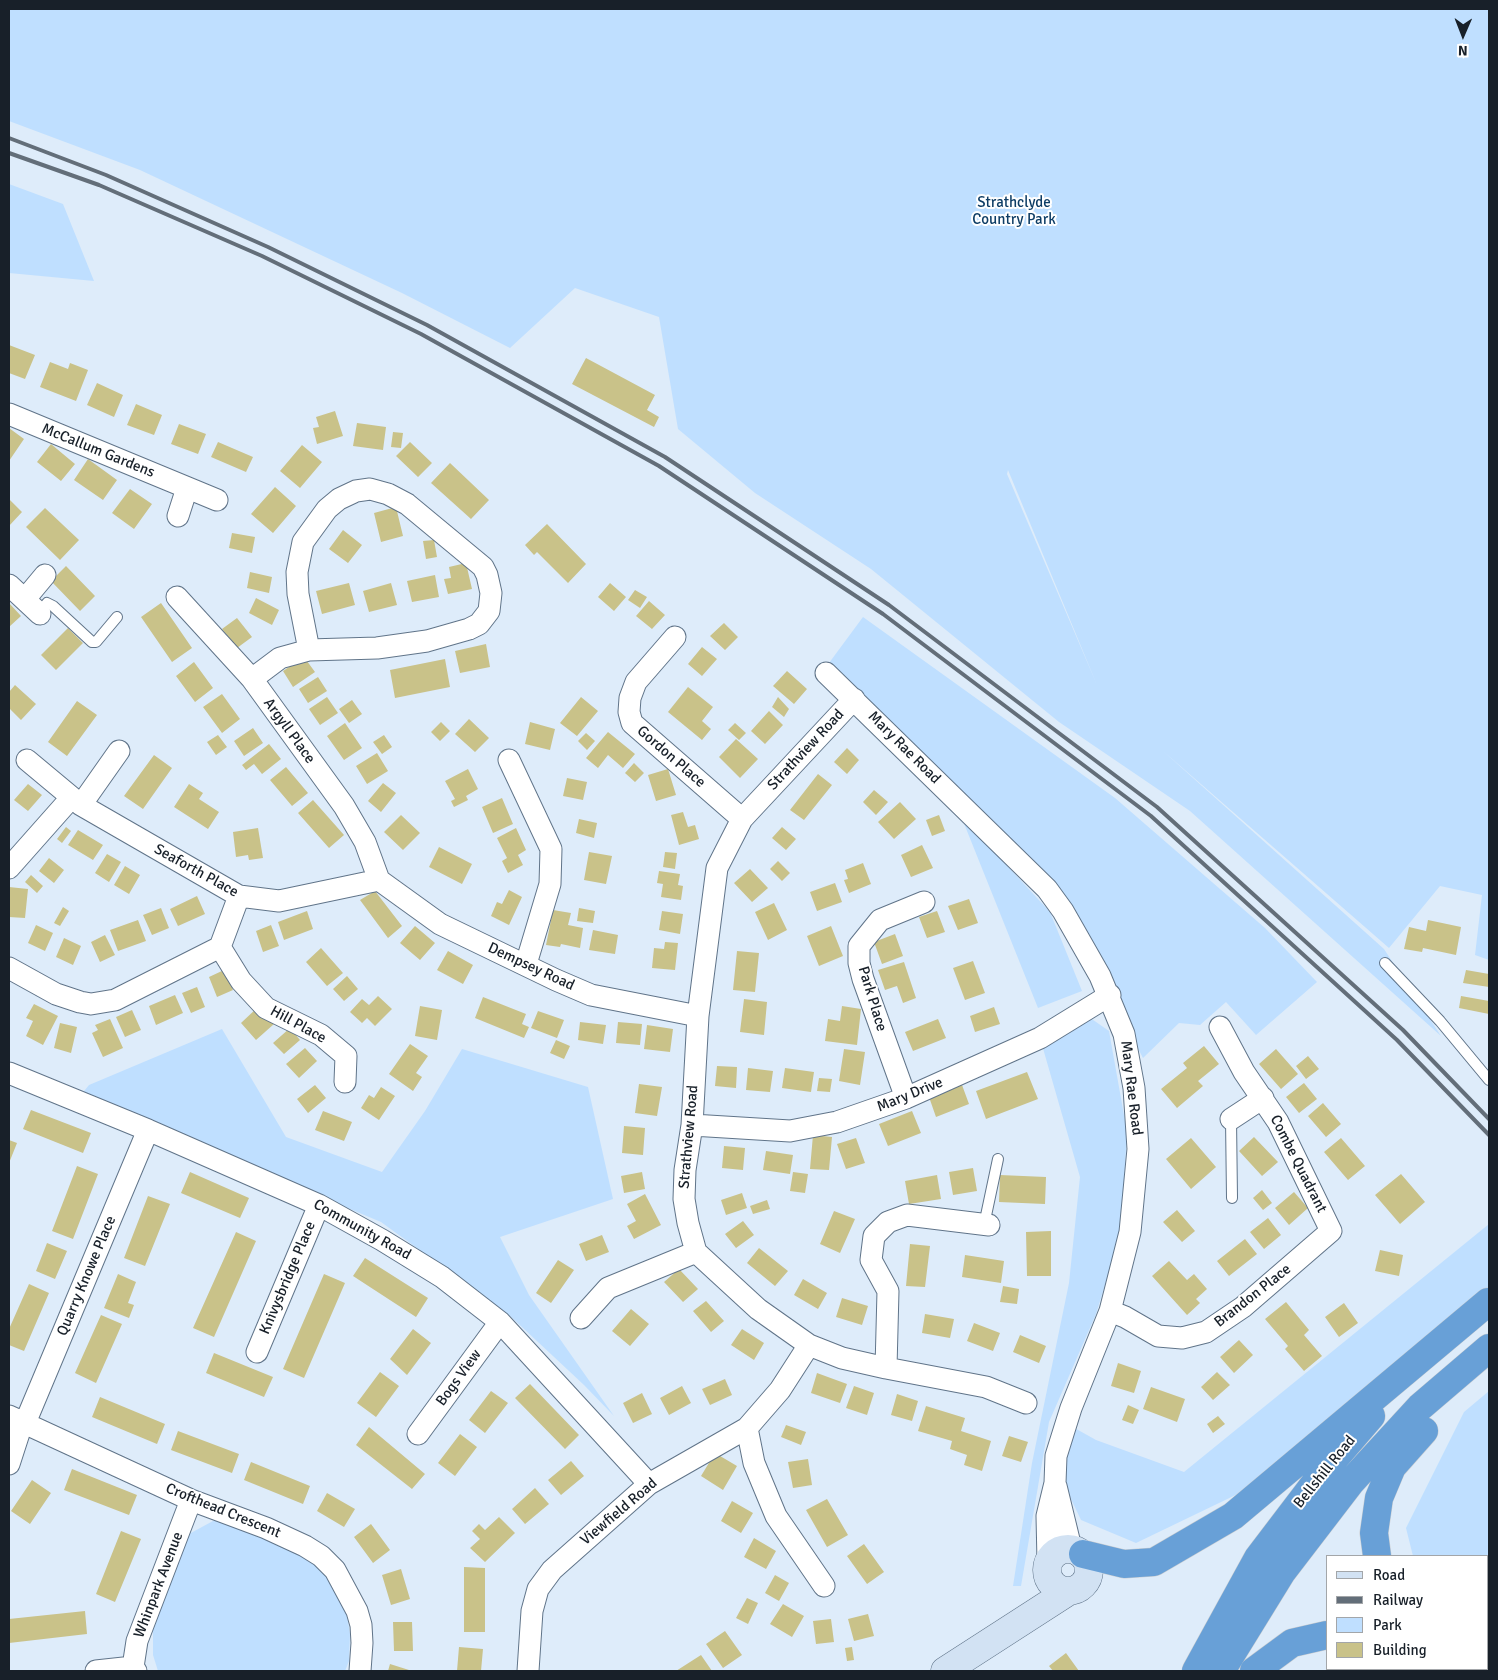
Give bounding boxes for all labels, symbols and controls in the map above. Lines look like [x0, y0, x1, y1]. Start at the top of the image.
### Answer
north arrow [1438, 10, 1488, 60]
text: N [1458, 42, 1468, 59]
park label: Strathclyde Country Park [972, 194, 1056, 229]
street label: McCallum Gardens [39, 420, 157, 482]
street label: Argyll Place [259, 695, 319, 767]
street label: Strathview Road [764, 706, 848, 794]
street label: Mary Rae Road [864, 708, 944, 788]
street label: Gordon Place [633, 722, 709, 792]
street label: Seaforth Place [151, 840, 241, 902]
street label: Dempsey Road [485, 939, 577, 995]
street label: Park Place [854, 964, 890, 1034]
street label: Hill Place [267, 1002, 329, 1048]
street label: Mary Rae Road [1116, 1040, 1146, 1136]
street label: Mary Drive [874, 1074, 946, 1116]
street label: Strathview Road [676, 1084, 702, 1190]
street label: Combe Quadrant [1266, 1112, 1330, 1216]
street label: Community Road [310, 1196, 414, 1264]
street label: Quarry Knowe Place [54, 1213, 120, 1339]
street label: Knivysbridge Place [256, 1219, 320, 1337]
street label: Brandon Place [1211, 1261, 1295, 1331]
street label: Bogs View [432, 1346, 486, 1410]
street label: Bellshill Road [1290, 1432, 1360, 1512]
street label: Viewfield Road [577, 1475, 661, 1549]
street label: Crofthead Crescent [163, 1480, 283, 1542]
street label: Whinpark Avenue [131, 1530, 187, 1640]
legend [1326, 1555, 1488, 1670]
text: Road [1373, 1566, 1405, 1584]
text: Railway [1373, 1591, 1423, 1609]
text: Park [1373, 1616, 1402, 1634]
text: Building [1373, 1641, 1427, 1659]

